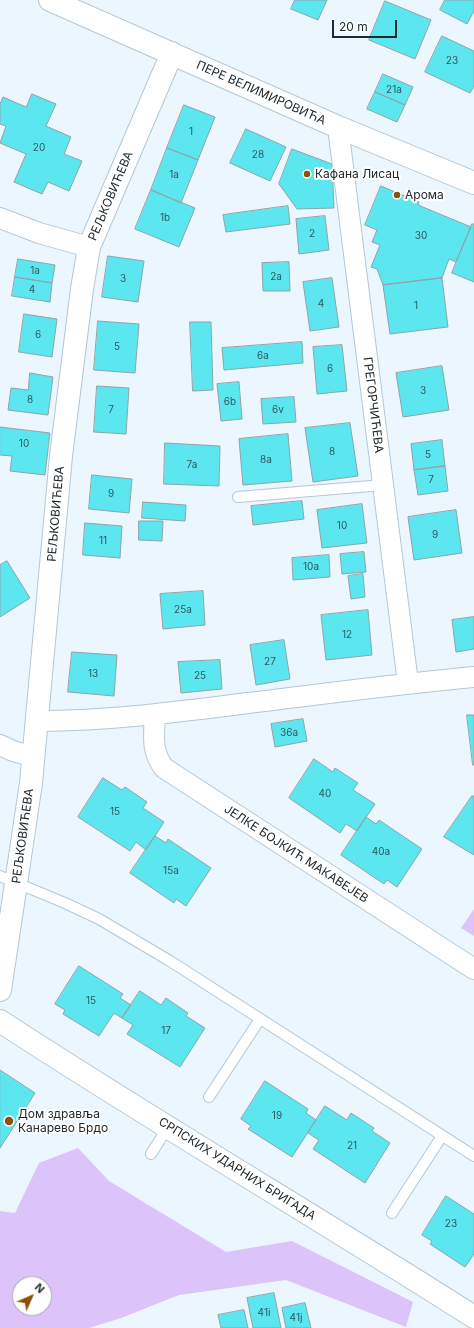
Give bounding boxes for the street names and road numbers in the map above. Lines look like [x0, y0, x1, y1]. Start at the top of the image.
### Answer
street label: ПЕРЕ ВЕЛИМИРОВИЋА [194, 58, 328, 128]
street label: РЕЉКОВИЋЕВА [86, 149, 136, 243]
street label: ГРЕГОРЧИЋЕВА [360, 356, 386, 454]
street label: РЕЉКОВИЋЕВА [45, 466, 67, 562]
street label: РЕЉКОВИЋЕВА [9, 788, 37, 884]
street label: ЈЕЛКЕ БОЈКИЋ МАКАВЕЈЕВ [221, 802, 371, 906]
street label: СРПСКИХ УДАРНИХ БРИГАДА [156, 1115, 318, 1223]

